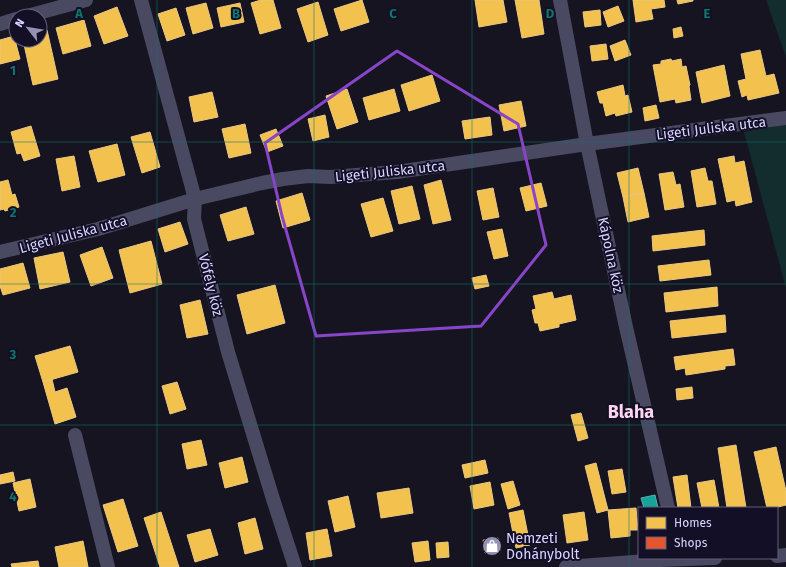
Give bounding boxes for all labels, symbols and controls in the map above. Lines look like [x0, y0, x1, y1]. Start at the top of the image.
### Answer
text: A [74, 6, 83, 21]
text: B [232, 6, 240, 21]
text: C [389, 6, 397, 21]
text: D [546, 6, 555, 21]
text: E [704, 6, 711, 21]
north arrow [8, 8, 48, 48]
text: N [12, 17, 27, 30]
text: 1 [10, 63, 16, 78]
street label: Ligeti Juliska utca [655, 113, 767, 144]
street label: Ligeti Juliska utca [334, 157, 446, 186]
text: 2 [10, 205, 17, 220]
street label: Ligeti Juliska utca [17, 212, 129, 257]
street label: Kápolna köz [594, 216, 627, 295]
street label: Vőfély köz [195, 252, 226, 318]
text: 3 [9, 347, 17, 362]
district label: Blaha [608, 401, 654, 423]
text: 4 [9, 489, 17, 504]
legend [638, 507, 778, 559]
text: Homes [674, 516, 712, 530]
place label: Nemzeti Dohánybolt [506, 530, 581, 563]
shop icon: Nemzeti Dohánybolt [481, 535, 503, 557]
text: Shops [674, 536, 708, 550]

